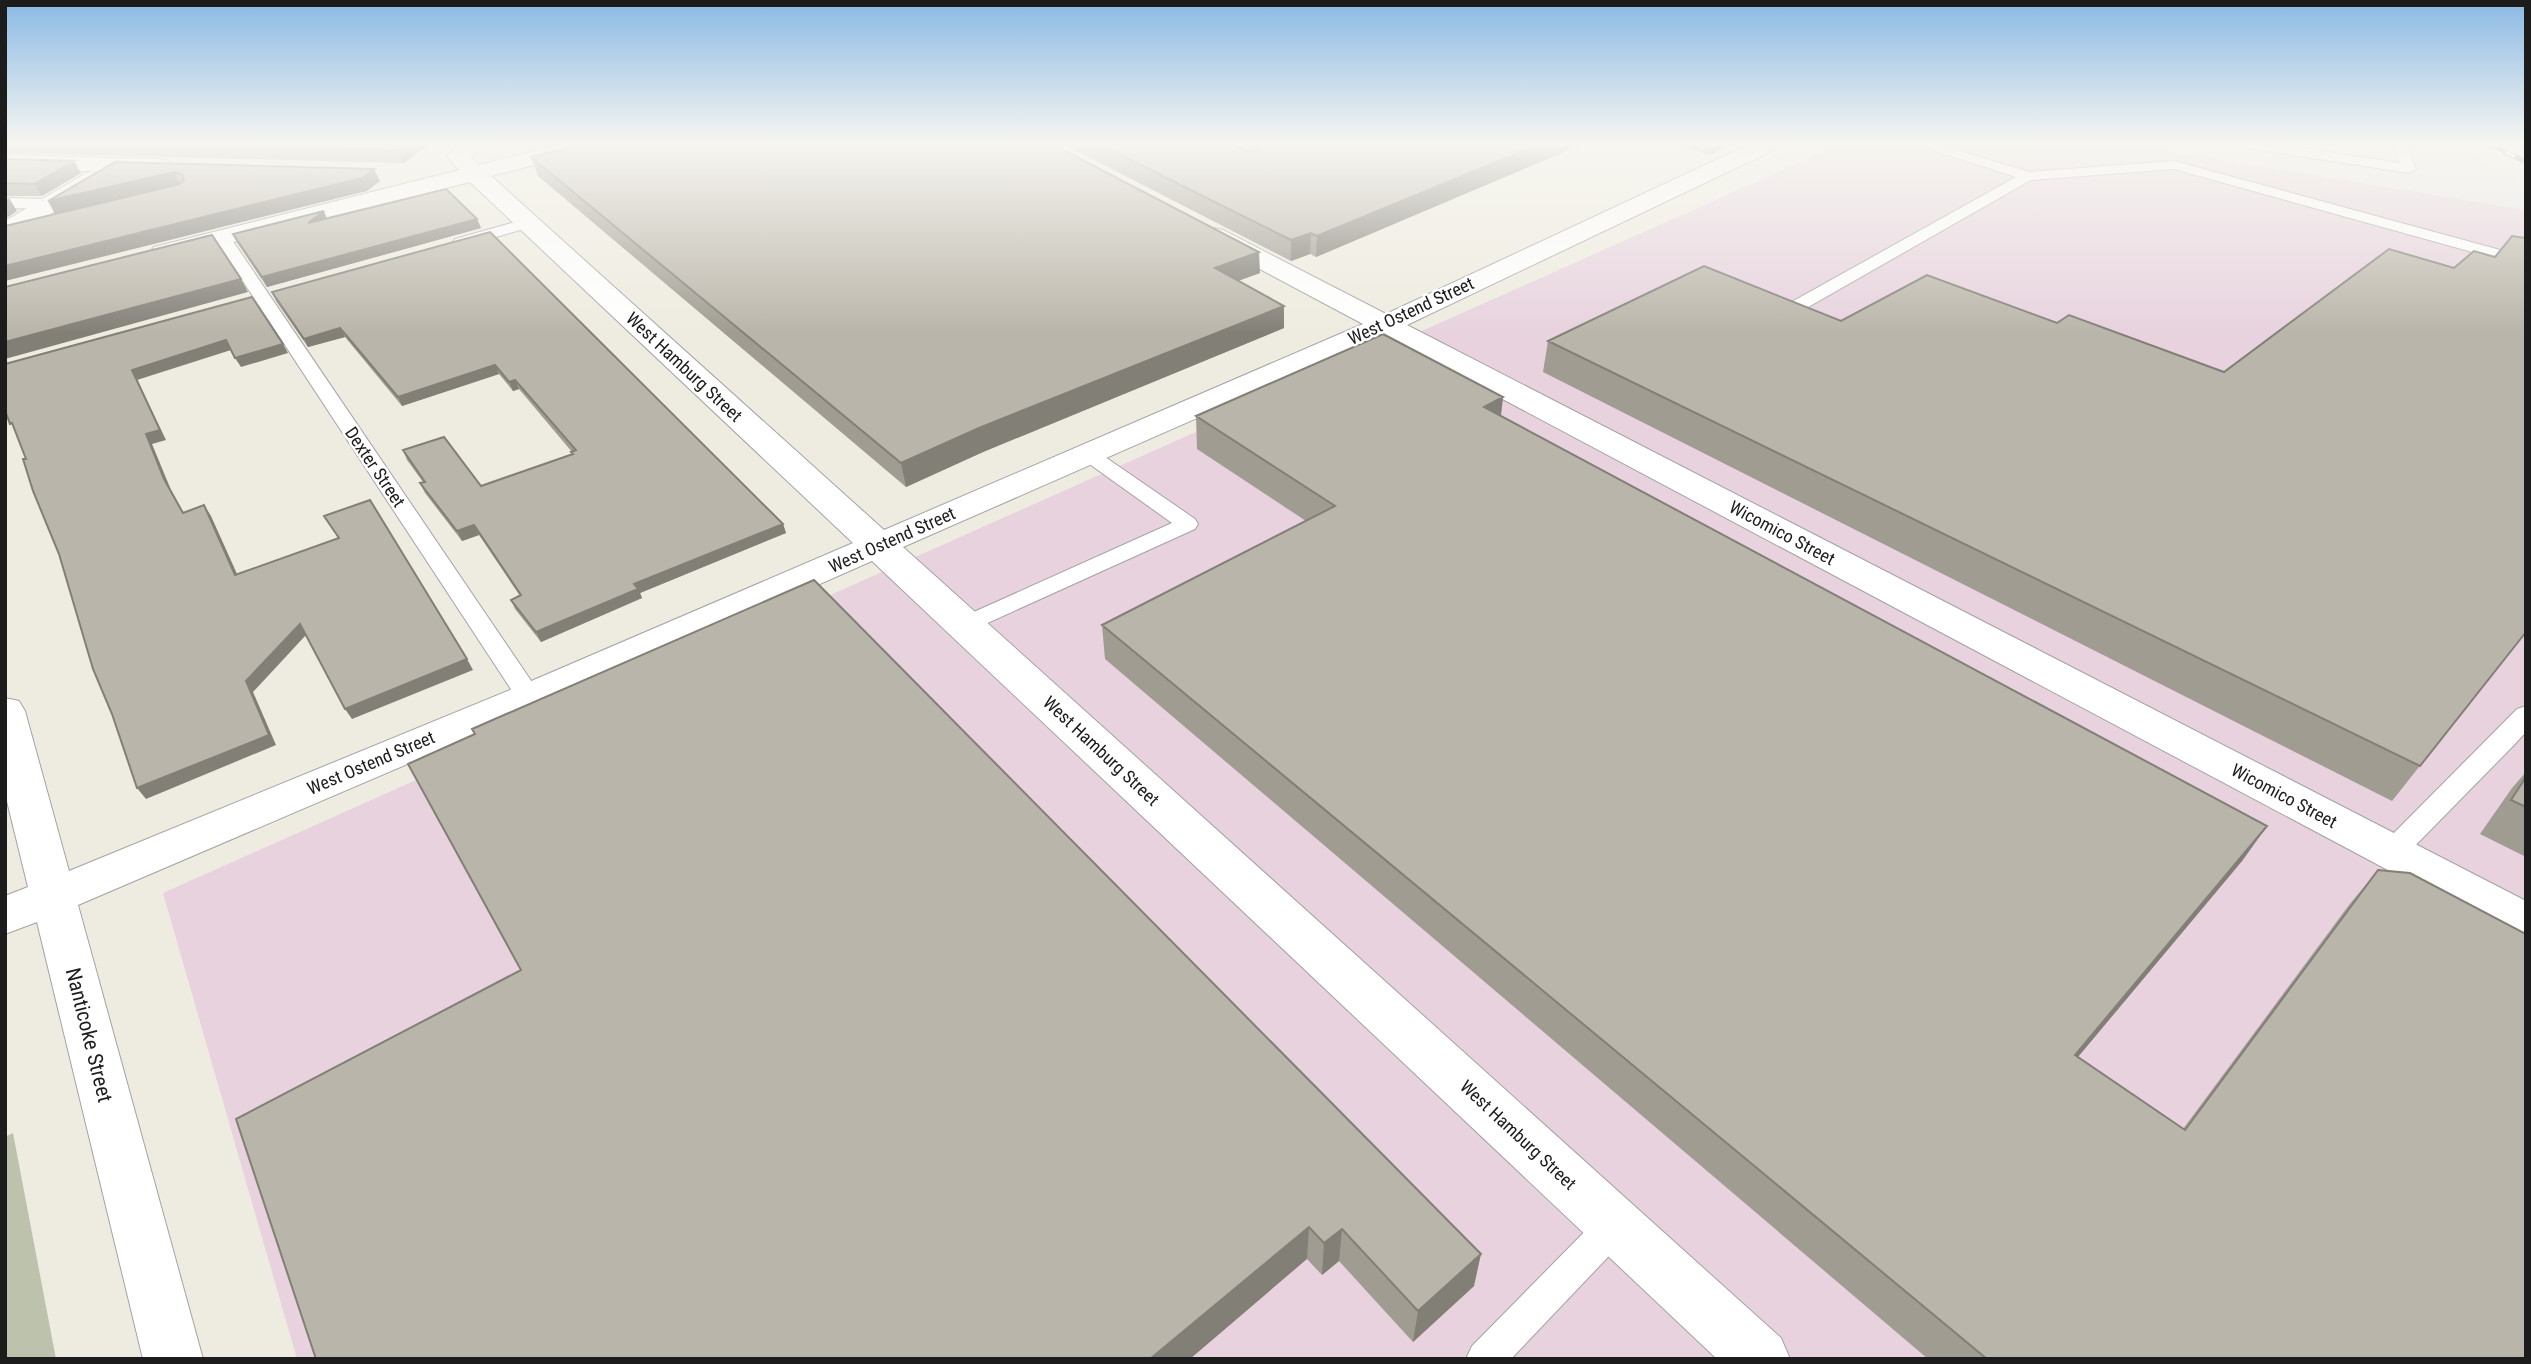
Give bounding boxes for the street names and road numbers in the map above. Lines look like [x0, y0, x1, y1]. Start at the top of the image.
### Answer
street label: West Ostend Street [1345, 272, 1477, 349]
street label: West Hamburg Street [622, 307, 747, 426]
street label: Dexter Street [341, 423, 410, 511]
street label: Wicomico Street [1726, 496, 1839, 569]
street label: West Ostend Street [825, 502, 958, 577]
street label: West Hamburg Street [1039, 691, 1164, 810]
street label: West Ostend Street [304, 726, 438, 799]
street label: Wicomico Street [2228, 759, 2341, 832]
street label: Nanticoke Street [61, 965, 117, 1105]
street label: West Hamburg Street [1456, 1075, 1581, 1194]

